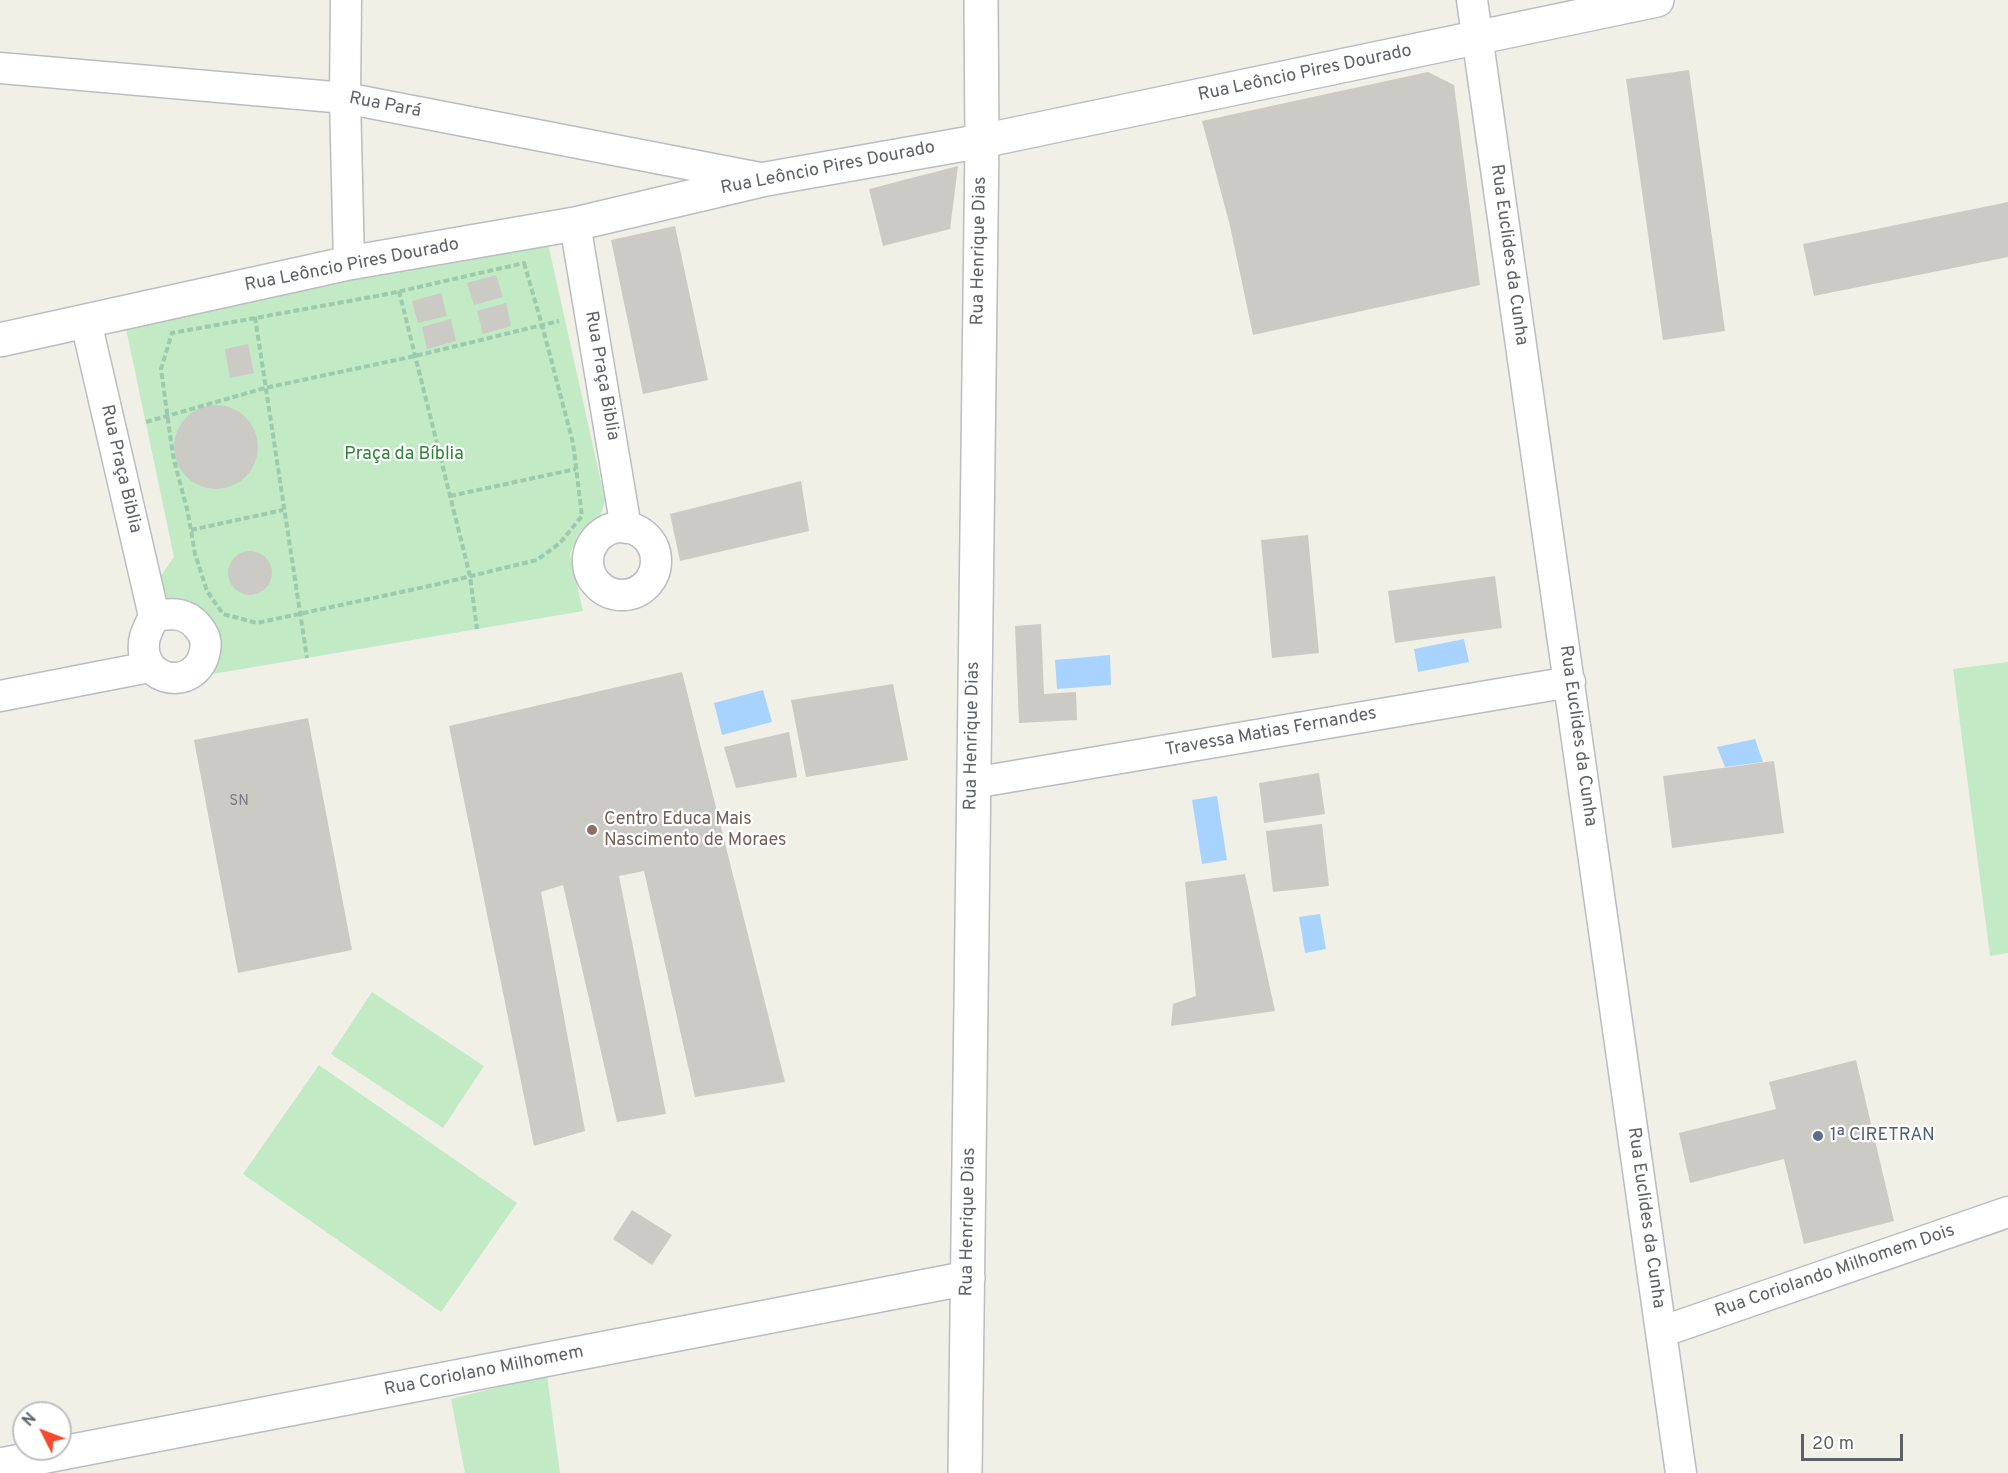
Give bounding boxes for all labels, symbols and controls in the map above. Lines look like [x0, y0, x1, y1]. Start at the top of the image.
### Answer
street label: Rua Leôncio Pires Dourado [1196, 41, 1414, 107]
street label: Rua Pará [347, 88, 423, 124]
street label: Rua Leôncio Pires Dourado [719, 138, 937, 200]
street label: Rua Euclides da Cunha [1485, 163, 1531, 347]
street label: Rua Henrique Dias [968, 176, 992, 326]
street label: Rua Leôncio Pires Dourado [243, 235, 461, 297]
street label: Rua Praça Biblia [579, 310, 623, 442]
street label: Rua Praça Biblia [95, 403, 145, 535]
park label: Praça da Bíblia [344, 444, 464, 466]
street label: Rua Euclides da Cunha [1554, 644, 1600, 828]
street label: Rua Henrique Dias [961, 661, 985, 811]
street label: Travessa Matias Fernandes [1164, 704, 1378, 762]
house number: SN [229, 793, 249, 811]
place label: Centro Educa Mais Nascimento de Moraes [604, 809, 786, 852]
marker: Centro Educa Mais Nascimento de Moraes [585, 823, 599, 837]
place label: 1ª CIRETRAN [1830, 1125, 1935, 1147]
street label: Rua Euclides da Cunha [1622, 1126, 1668, 1310]
marker: 1ª CIRETRAN [1811, 1129, 1825, 1143]
street label: Rua Henrique Dias [957, 1147, 981, 1297]
street label: Rua Coriolando Milhomem Dois [1712, 1221, 1958, 1323]
street label: Rua Coriolano Milhomem [382, 1342, 586, 1402]
north arrow [12, 1401, 72, 1461]
text: N [19, 1409, 41, 1431]
scale bar [1804, 1422, 1906, 1460]
text: 20 m [1812, 1433, 1854, 1456]

